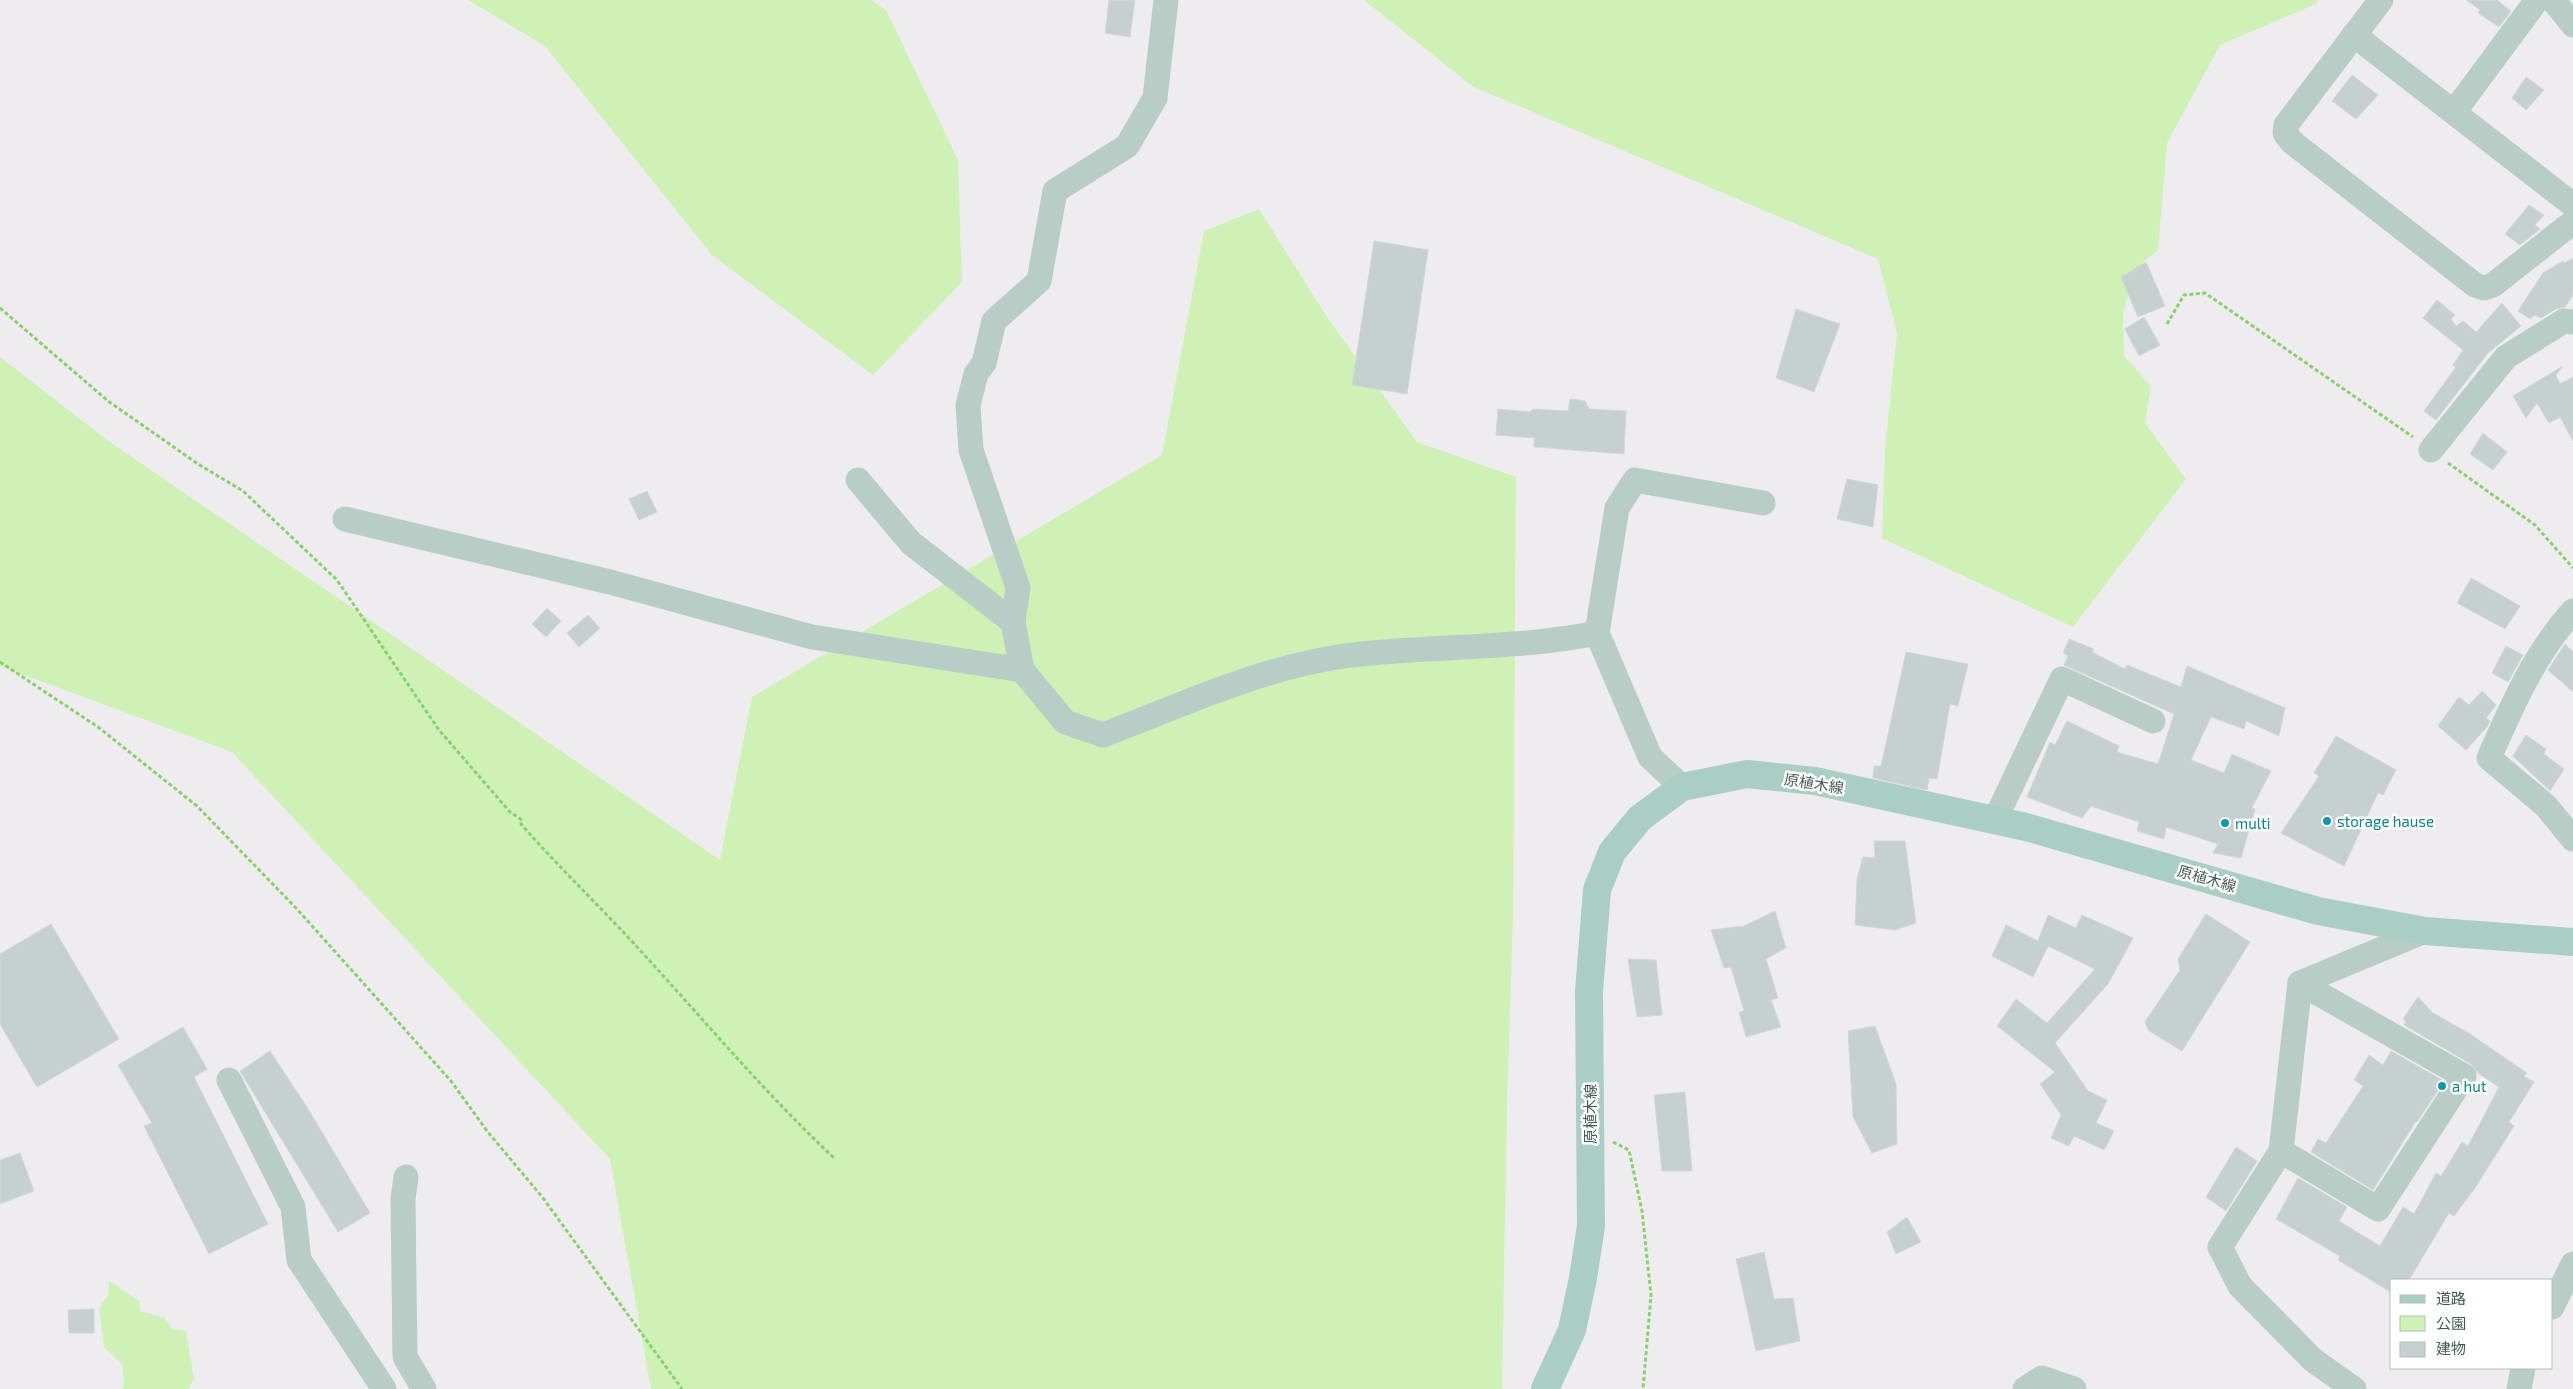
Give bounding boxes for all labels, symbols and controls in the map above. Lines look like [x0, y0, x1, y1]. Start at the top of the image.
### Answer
street label: 原植木線 [1783, 769, 1845, 797]
place label: storage hause [2337, 812, 2434, 830]
place label: multi [2235, 814, 2270, 832]
marker: storage hause [2321, 815, 2333, 827]
marker: multi [2219, 817, 2231, 829]
street label: 原植木線 [2176, 861, 2238, 895]
place label: a hut [2452, 1077, 2487, 1095]
marker: a hut [2436, 1080, 2448, 1092]
street label: 原植木線 [1581, 1084, 1599, 1144]
legend [2390, 1279, 2553, 1369]
text: 道路 [2436, 1289, 2466, 1307]
text: 公園 [2436, 1314, 2466, 1332]
text: 建物 [2436, 1339, 2466, 1357]

